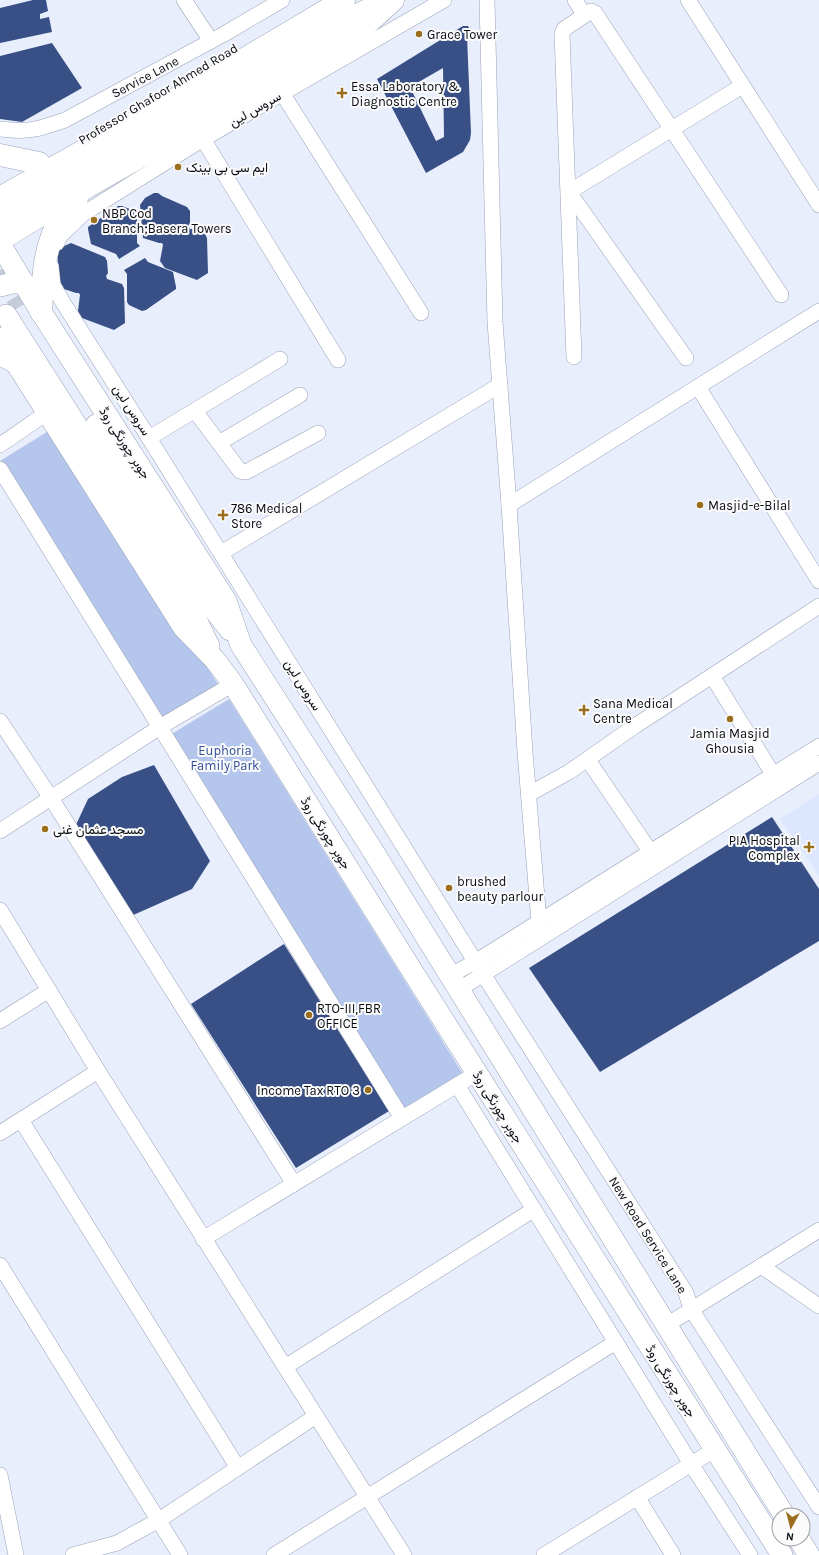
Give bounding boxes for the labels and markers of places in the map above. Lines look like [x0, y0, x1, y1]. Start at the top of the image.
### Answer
place label: Grace Tower [427, 27, 497, 42]
marker: Grace Tower [414, 29, 424, 39]
place label: Essa Laboratory & Diagnostic Centre [351, 79, 460, 109]
marker: Essa Laboratory & Diagnostic Centre [336, 87, 348, 99]
place label: ایم سی بی بینک [186, 160, 268, 176]
marker: ایم سی بی بینک [173, 162, 183, 172]
place label: NBP Cod Branch;Basera Towers [102, 206, 232, 236]
marker: NBP Cod Branch;Basera Towers [89, 215, 99, 225]
place label: Masjid-e-Bilal [708, 498, 791, 513]
marker: Masjid-e-Bilal [695, 500, 705, 510]
place label: 786 Medical Store [231, 501, 302, 531]
marker: 786 Medical Store [218, 510, 228, 520]
place label: Sana Medical Centre [593, 696, 673, 726]
marker: Sana Medical Centre [578, 704, 590, 716]
marker: Jamia Masjid Ghousia [725, 714, 735, 724]
place label: Jamia Masjid Ghousia [690, 726, 770, 756]
place label: مسجد عثمان غنی [53, 822, 144, 838]
marker: مسجد عثمان غنی [40, 824, 50, 834]
place label: PIA Hospital Complex [729, 833, 800, 863]
marker: PIA Hospital Complex [803, 841, 815, 853]
place label: brushed beauty parlour [457, 874, 544, 904]
marker: brushed beauty parlour [444, 883, 454, 893]
place label: RTO-III,FBR OFFICE [317, 1001, 381, 1031]
marker: RTO-III,FBR OFFICE [304, 1010, 314, 1020]
place label: Income Tax RTO 3 [257, 1083, 360, 1098]
marker: Income Tax RTO 3 [363, 1085, 373, 1095]

